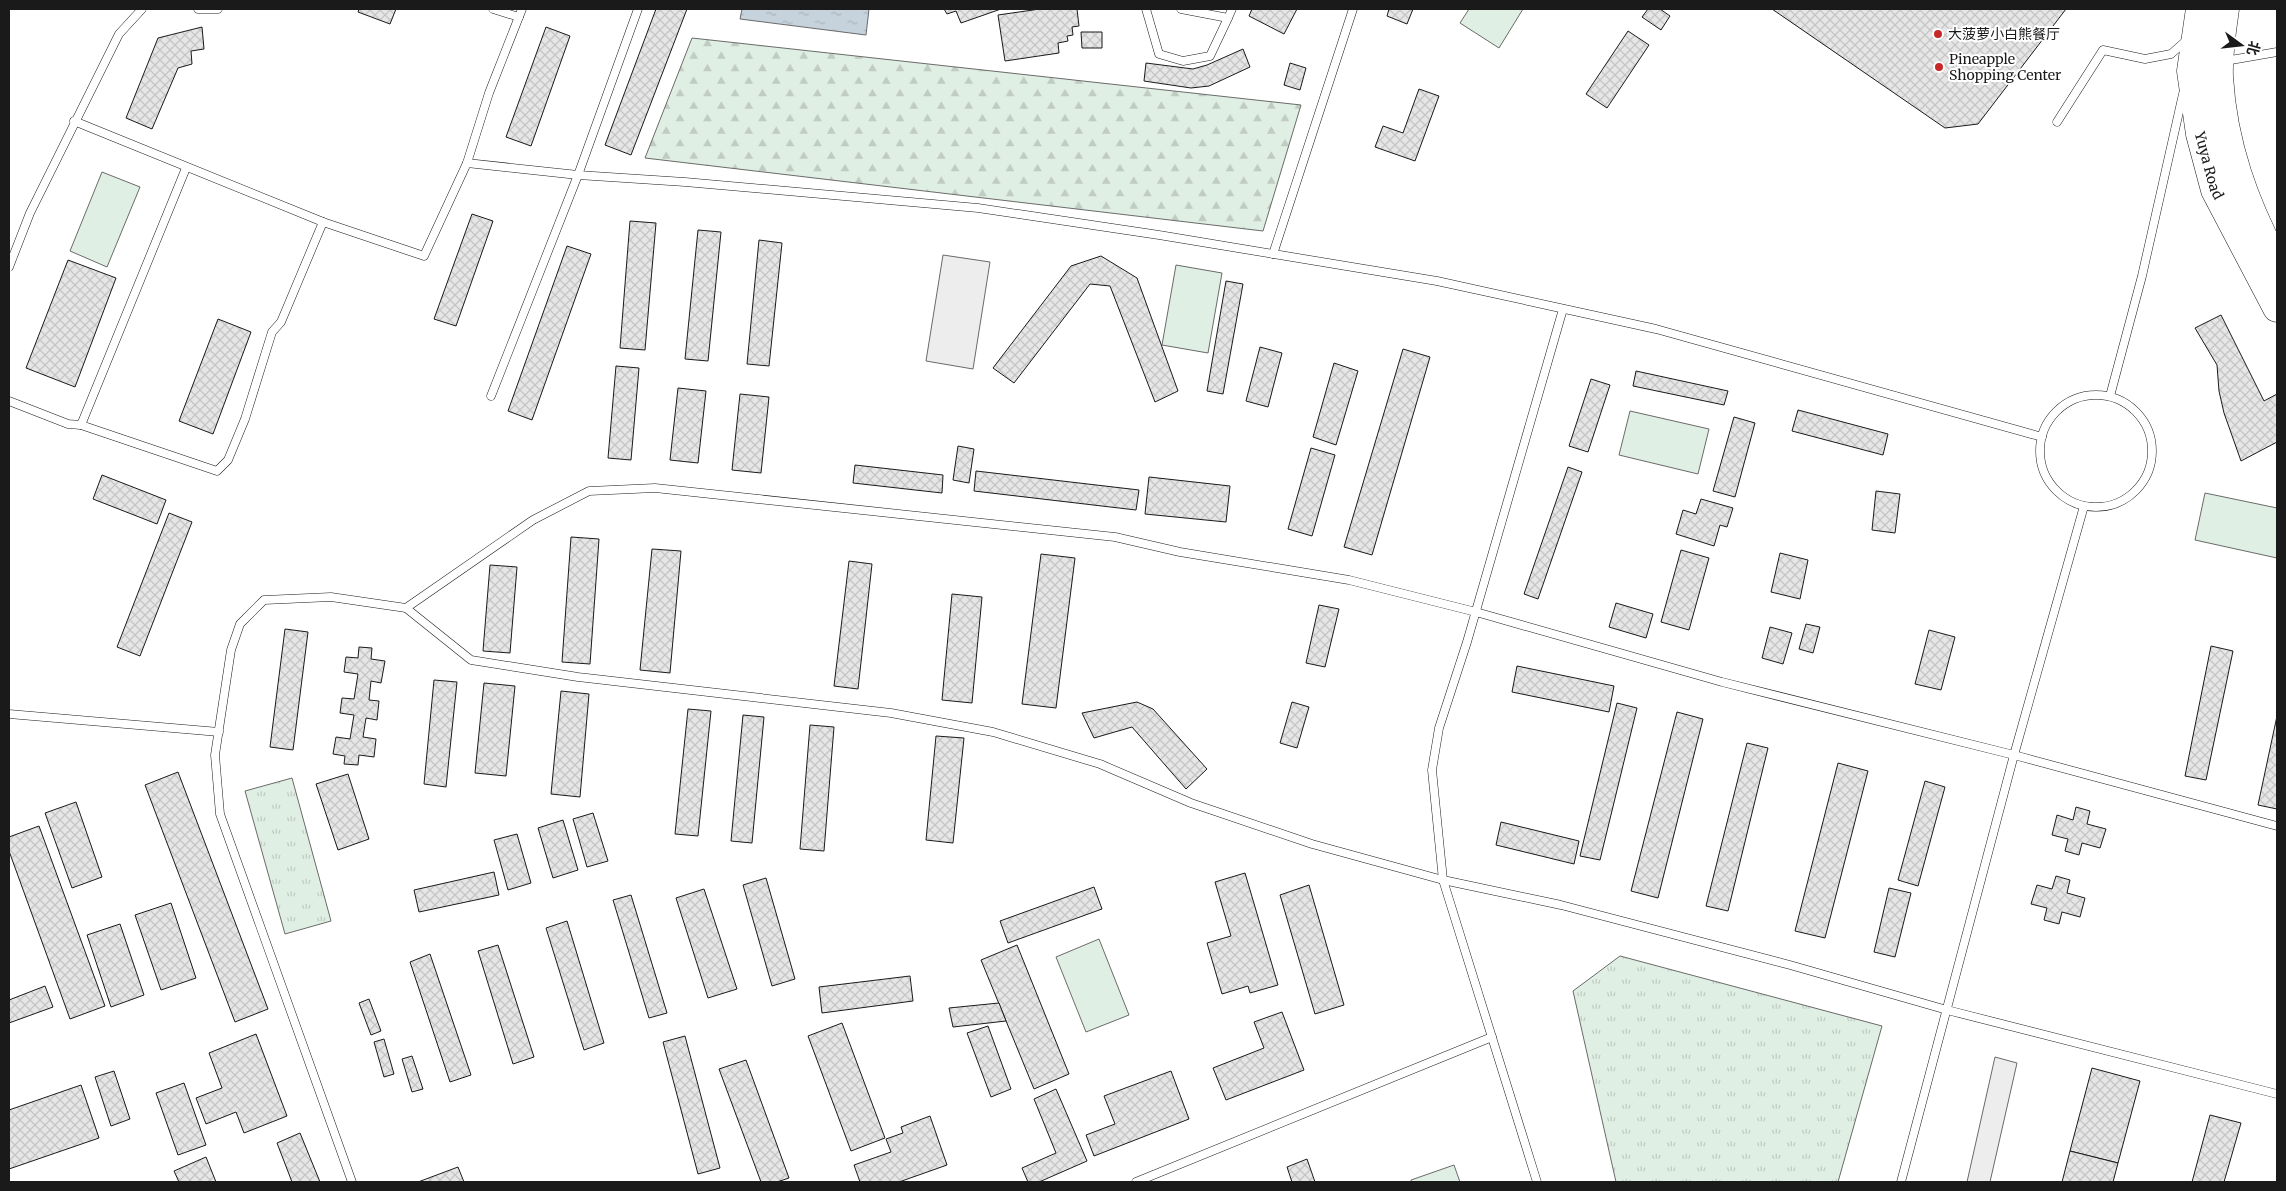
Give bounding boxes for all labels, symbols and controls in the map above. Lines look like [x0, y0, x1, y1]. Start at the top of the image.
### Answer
north arrow [2216, 20, 2266, 70]
place label: 大菠萝小白熊餐厅 [1948, 25, 2060, 43]
marker: 大菠萝小白熊餐厅 [1932, 28, 1944, 40]
text: 北 [2243, 39, 2264, 57]
place label: Pineapple Shopping Center [1949, 50, 2061, 84]
marker: Pineapple Shopping Center [1933, 61, 1945, 73]
street label: Yuya Road [2190, 129, 2228, 203]

